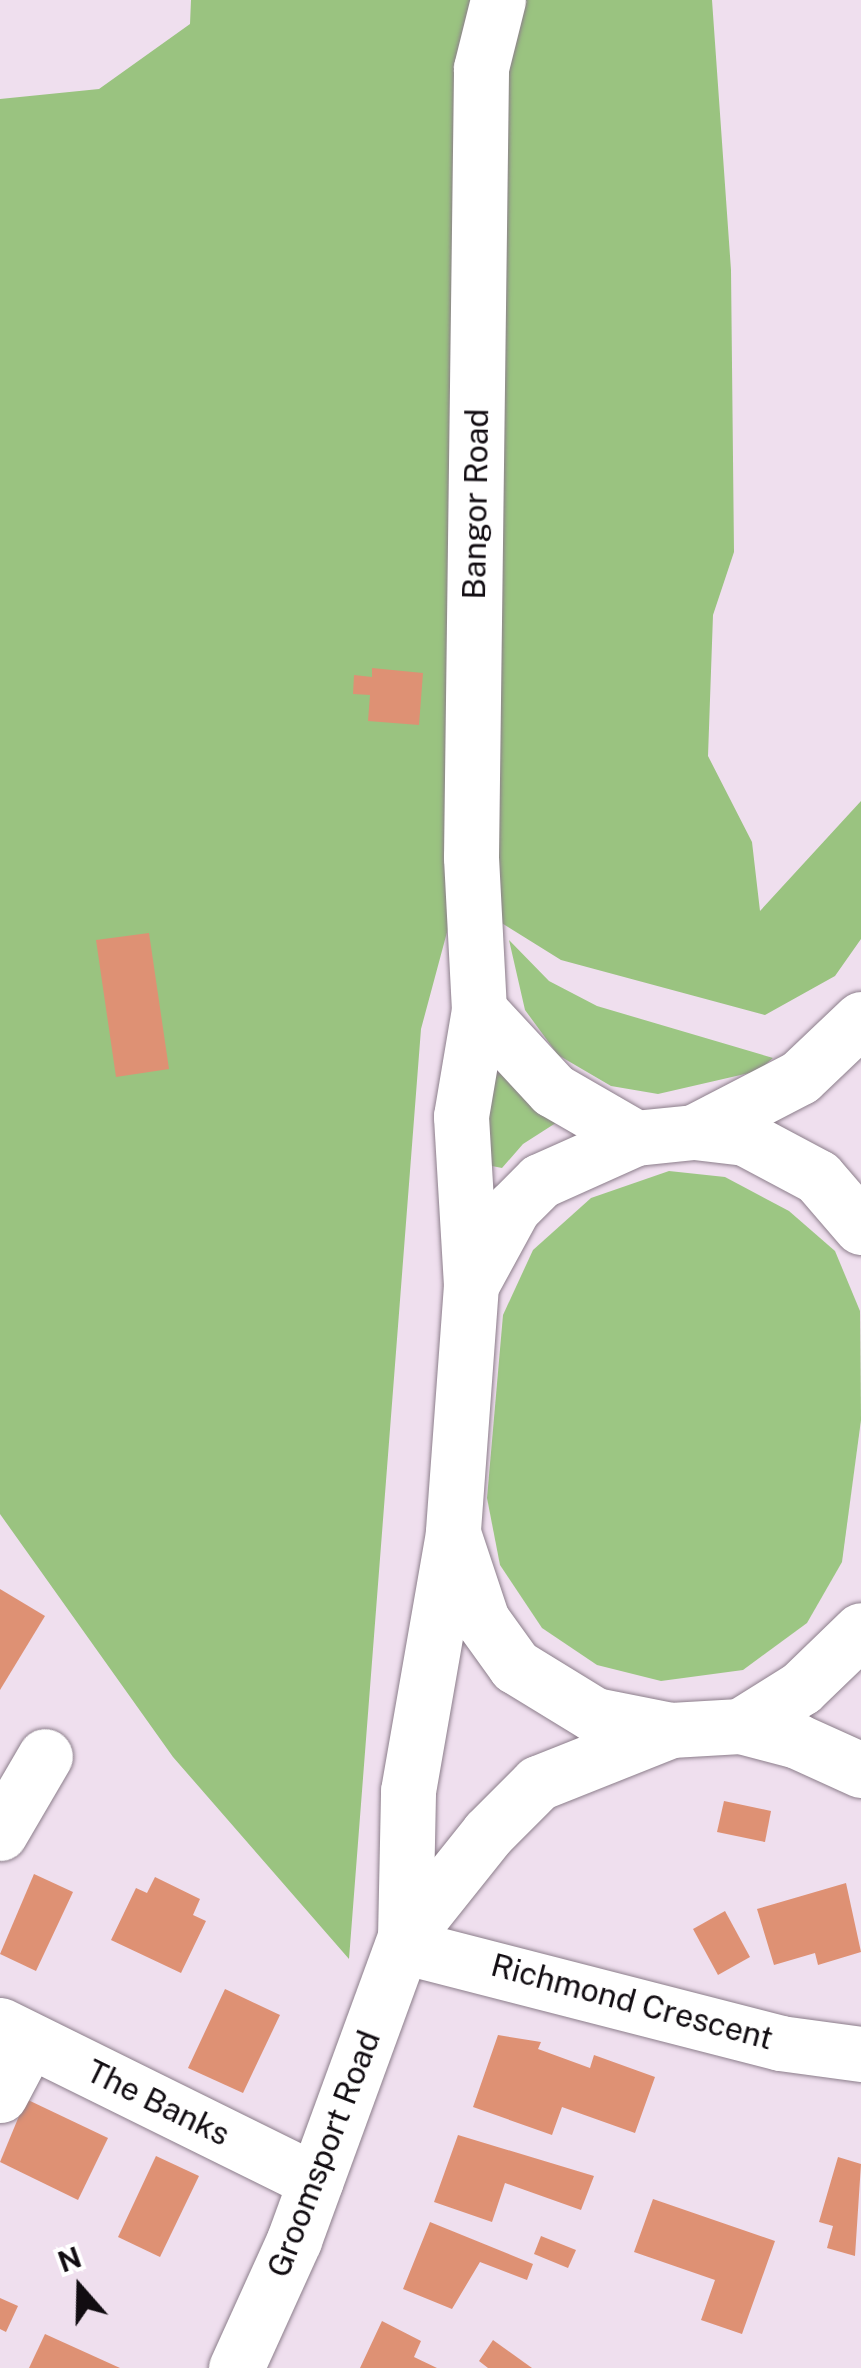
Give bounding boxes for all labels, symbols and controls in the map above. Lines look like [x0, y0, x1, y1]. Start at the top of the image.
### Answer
street label: Bangor Road [455, 408, 497, 600]
street label: Richmond Crescent [487, 1946, 777, 2058]
street label: Groomsport Road [259, 2025, 389, 2283]
street label: The Banks [80, 2052, 236, 2154]
north arrow [30, 2238, 130, 2338]
text: N [54, 2240, 86, 2279]

